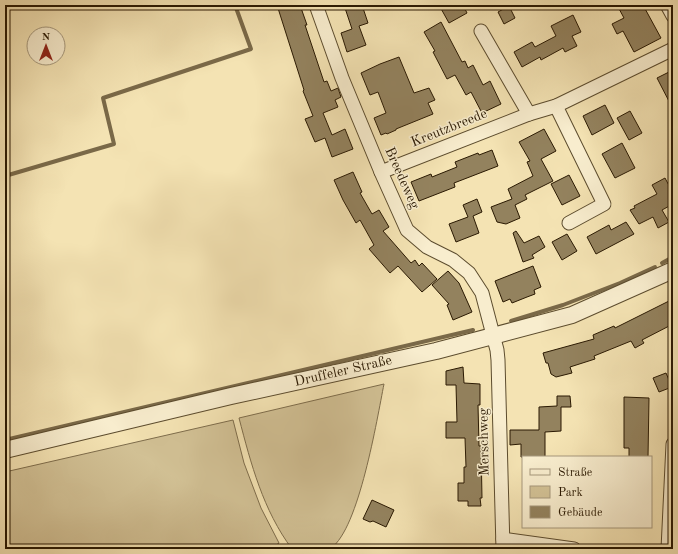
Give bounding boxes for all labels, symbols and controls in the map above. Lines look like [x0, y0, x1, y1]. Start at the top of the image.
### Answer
north arrow [26, 26, 66, 66]
text: N [42, 32, 51, 43]
street label: Kreutzbreede [409, 106, 489, 150]
street label: Breedeweg [382, 145, 422, 211]
street label: Druffeler Straße [293, 353, 393, 389]
street label: Merschweg [476, 407, 492, 476]
legend [522, 456, 652, 528]
text: Straße [558, 467, 593, 479]
text: Park [558, 487, 583, 499]
text: Gebäude [558, 507, 603, 519]

